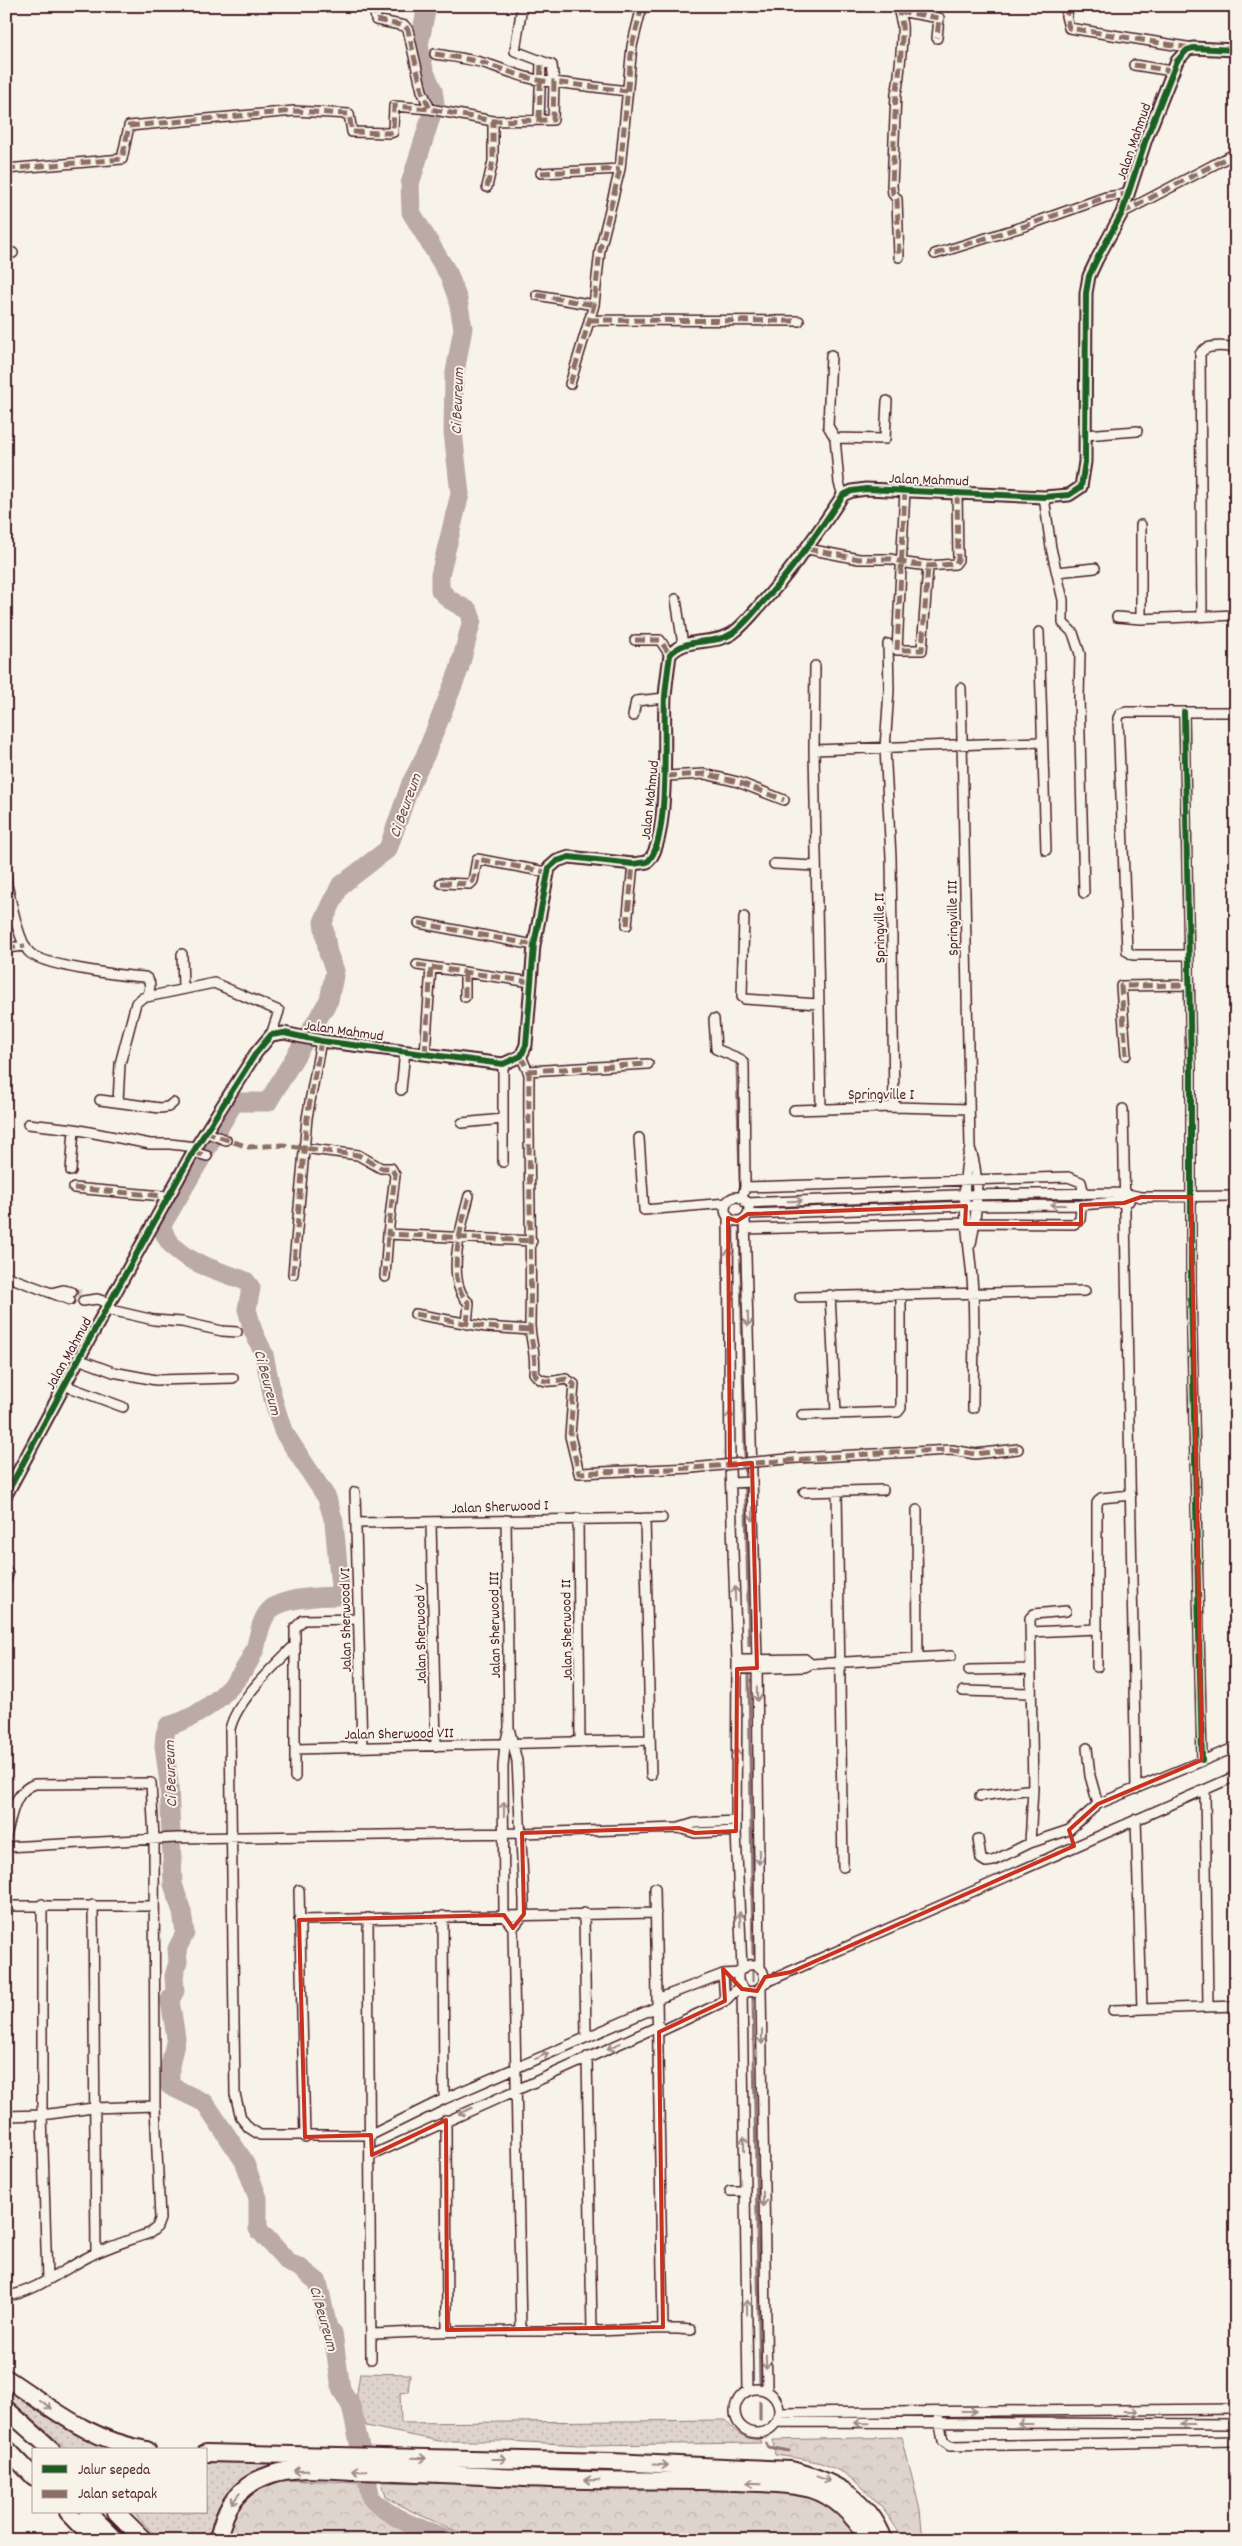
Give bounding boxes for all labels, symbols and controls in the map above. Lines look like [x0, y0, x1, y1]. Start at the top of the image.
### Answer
street label: Jalan Mahmud [1111, 100, 1158, 183]
water label: Ci Beureum [446, 366, 471, 435]
street label: Jalan Mahmud [889, 469, 969, 493]
street label: Jalan Mahmud [636, 759, 666, 841]
water label: Ci Beureum [384, 770, 429, 841]
street label: Springville III [942, 880, 966, 956]
street label: Springville II [869, 892, 893, 964]
street label: Jalan Mahmud [303, 1016, 385, 1048]
street label: Springville I [848, 1085, 914, 1107]
one-way arrow [786, 1196, 803, 1206]
one-way arrow [1050, 1201, 1066, 1210]
one-way arrow [909, 1203, 925, 1212]
one-way arrow [724, 1249, 734, 1265]
one-way arrow [743, 1310, 753, 1327]
street label: Jalan Mahmud [41, 1314, 99, 1394]
water label: Ci Beureum [247, 1347, 287, 1419]
one-way arrow [725, 1411, 735, 1428]
street label: Jalan Sherwood I [451, 1495, 549, 1521]
one-way arrow [748, 1506, 758, 1522]
street label: Jalan Sherwood VI [335, 1567, 359, 1672]
street label: Jalan Sherwood III [484, 1571, 508, 1678]
street label: Jalan Sherwood II [556, 1578, 580, 1681]
street label: Jalan Sherwood V [410, 1583, 434, 1684]
one-way arrow [730, 1586, 740, 1602]
one-way arrow [752, 1686, 762, 1702]
street label: Jalan Sherwood VII [344, 1723, 454, 1747]
water label: Ci Beureum [159, 1739, 184, 1808]
one-way arrow [731, 1749, 741, 1765]
one-way arrow [499, 1802, 509, 1818]
one-way arrow [754, 1848, 763, 1864]
one-way arrow [735, 1911, 744, 1927]
one-way arrow [757, 2028, 767, 2045]
one-way arrow [607, 2041, 622, 2051]
one-way arrow [534, 2051, 549, 2061]
one-way arrow [458, 2107, 473, 2117]
one-way arrow [739, 2137, 749, 2153]
one-way arrow [758, 2191, 768, 2207]
water label: Ci Beureum [302, 2283, 343, 2355]
one-way arrow [742, 2299, 752, 2316]
one-way arrow [761, 2354, 771, 2370]
one-way arrow [39, 2400, 53, 2410]
one-way arrow [1122, 2406, 1139, 2416]
one-way arrow [960, 2407, 976, 2416]
one-way arrow [854, 2418, 870, 2428]
one-way arrow [1017, 2419, 1033, 2429]
one-way arrow [1179, 2419, 1196, 2429]
legend [32, 2448, 208, 2514]
one-way arrow [410, 2453, 427, 2463]
one-way arrow [490, 2454, 507, 2464]
text: Jalur sepeda [78, 2460, 151, 2482]
one-way arrow [653, 2460, 669, 2469]
one-way arrow [293, 2466, 309, 2475]
one-way arrow [351, 2466, 368, 2476]
one-way arrow [584, 2475, 600, 2485]
one-way arrow [814, 2475, 830, 2484]
one-way arrow [746, 2478, 762, 2487]
text: Jalan setapak [78, 2484, 157, 2506]
one-way arrow [230, 2492, 241, 2505]

